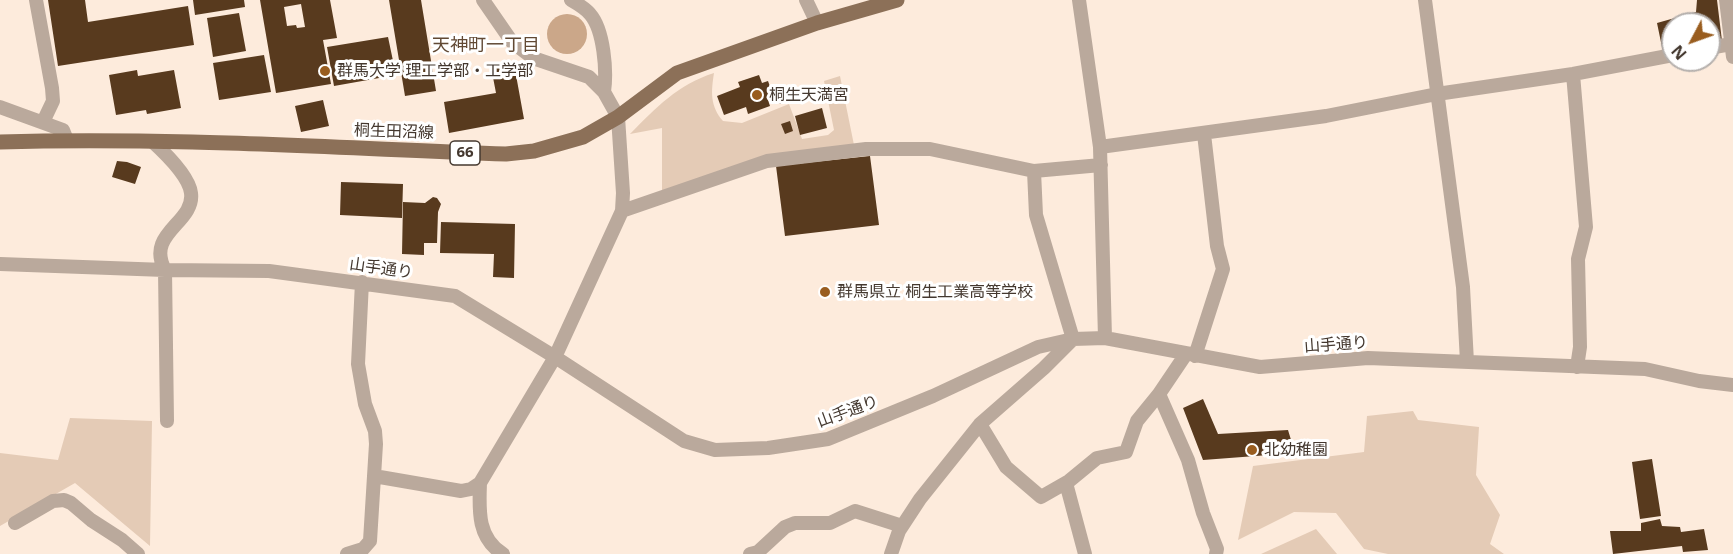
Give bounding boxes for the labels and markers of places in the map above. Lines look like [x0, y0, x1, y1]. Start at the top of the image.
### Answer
place label: 群馬大学 理工学部・工学部 [337, 61, 533, 81]
marker: 群馬大学 理工学部・工学部 [318, 64, 332, 78]
place label: 桐生天満宮 [769, 85, 849, 105]
marker: 桐生天満宮 [750, 88, 764, 102]
place label: 群馬県立 桐生工業高等学校 [837, 282, 1033, 302]
marker: 群馬県立 桐生工業高等学校 [818, 285, 832, 299]
place label: 北幼稚園 [1264, 440, 1328, 460]
marker: 北幼稚園 [1245, 443, 1259, 457]

